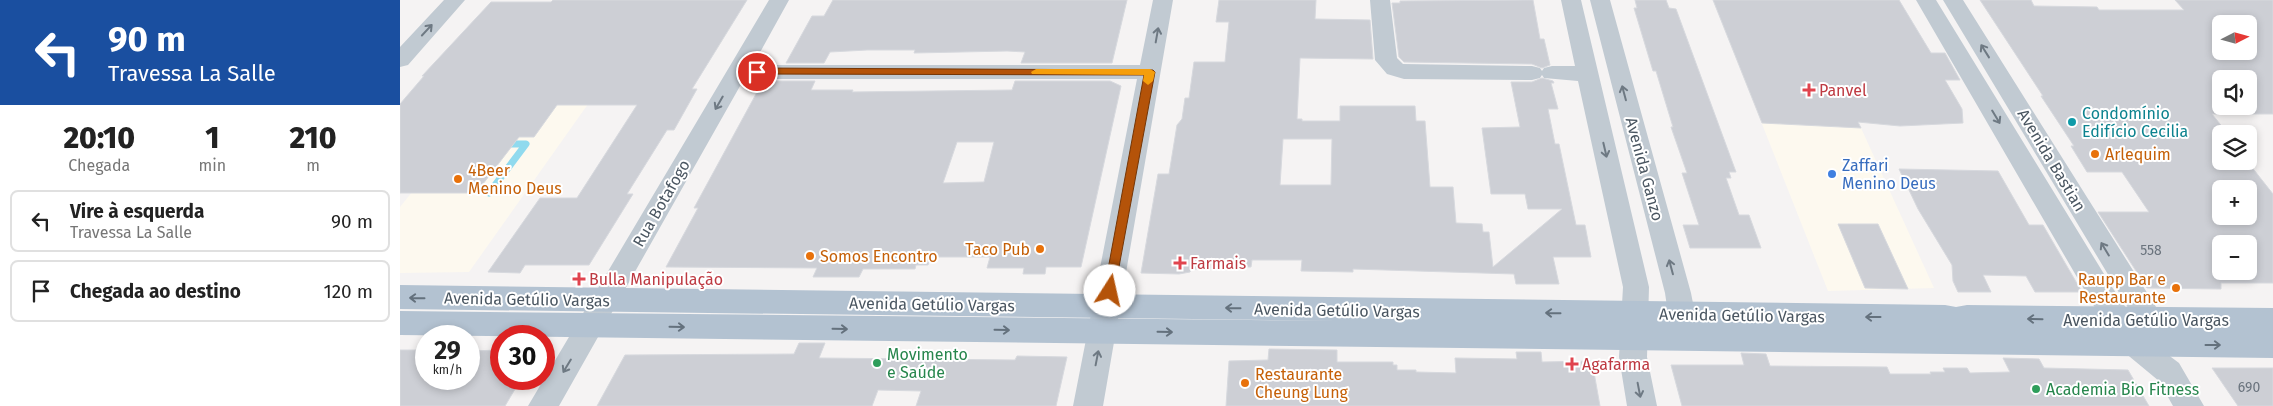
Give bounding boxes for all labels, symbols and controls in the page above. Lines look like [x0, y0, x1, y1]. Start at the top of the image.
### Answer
north arrow [2212, 15, 2258, 60]
map controls [2212, 15, 2257, 280]
text: 90 m [108, 18, 186, 60]
icon: left [25, 20, 90, 85]
one-way arrow [421, 23, 433, 36]
one-way arrow [1152, 27, 1162, 43]
one-way arrow [1979, 44, 1989, 58]
pin [736, 51, 778, 93]
icon: arrive [743, 58, 771, 86]
text: Travessa La Salle [108, 60, 276, 87]
button: sound [2212, 70, 2257, 115]
place label: Panvel [1819, 81, 1867, 100]
marker: Panvel [1803, 84, 1815, 96]
one-way arrow [1619, 85, 1629, 101]
one-way arrow [714, 95, 724, 109]
place label: Condomínio Edifício Cecilia [2082, 104, 2188, 141]
street label: Avenida Bastian [2013, 106, 2090, 215]
one-way arrow [1991, 109, 2001, 123]
street label: Avenida Ganzo [1622, 115, 1667, 223]
marker: Condomínio Edifício Cecilia [2066, 116, 2078, 128]
text: 20:10 [63, 120, 135, 156]
text: 1 [205, 120, 219, 156]
text: 210 [290, 120, 337, 156]
button: layers [2212, 125, 2257, 170]
one-way arrow [1601, 141, 1610, 157]
place label: Arlequim [2105, 145, 2171, 164]
marker: Arlequim [2089, 148, 2101, 160]
text: Chegada [68, 156, 130, 175]
text: min [199, 156, 226, 175]
text: m [306, 156, 320, 175]
street label: Rua Botafogo [629, 156, 694, 250]
place label: Zaffari Menino Deus [1842, 156, 1936, 193]
place label: 4Beer Menino Deus [468, 161, 562, 198]
marker: Zaffari Menino Deus [1826, 168, 1838, 180]
marker: 4Beer Menino Deus [452, 173, 464, 185]
button: + [2212, 180, 2257, 225]
text: Vire à esquerda [70, 200, 204, 223]
icon: left [27, 207, 55, 235]
text: 90 m [331, 210, 373, 233]
text: Travessa La Salle [70, 223, 192, 242]
button: − [2212, 235, 2257, 280]
place label: Taco Pub [965, 240, 1030, 259]
house number: 558 [2140, 242, 2162, 259]
marker: Taco Pub [1034, 243, 1046, 255]
one-way arrow [2100, 243, 2110, 257]
place label: Somos Encontro [820, 247, 937, 266]
marker: Somos Encontro [804, 250, 816, 262]
place label: Farmais [1190, 254, 1246, 273]
marker: Farmais [1174, 257, 1186, 269]
one-way arrow [1666, 259, 1675, 275]
position arrow [1083, 264, 1135, 316]
place label: Bulla Manipulação [589, 270, 723, 290]
place label: Raupp Bar e Restaurante [2078, 270, 2166, 307]
marker: Bulla Manipulação [573, 273, 585, 285]
icon: arrive [27, 277, 55, 305]
text: Chegada ao destino [70, 280, 241, 303]
text: 120 m [323, 280, 373, 303]
marker: Raupp Bar e Restaurante [2170, 282, 2182, 294]
street label: Avenida Getúlio Vargas [444, 289, 610, 310]
one-way arrow [409, 293, 425, 302]
street label: Avenida Getúlio Vargas [849, 294, 1015, 315]
street label: Avenida Getúlio Vargas [1254, 300, 1420, 321]
one-way arrow [1225, 303, 1242, 313]
street label: Avenida Getúlio Vargas [1659, 305, 1825, 326]
one-way arrow [1545, 308, 1561, 317]
street label: Avenida Getúlio Vargas [2063, 311, 2229, 330]
one-way arrow [1865, 312, 1881, 321]
one-way arrow [2027, 314, 2043, 323]
one-way arrow [669, 322, 685, 332]
one-way arrow [832, 324, 848, 334]
speed limit sign: 30 [490, 325, 555, 390]
one-way arrow [994, 326, 1010, 335]
one-way arrow [1156, 327, 1173, 337]
text: 29 [434, 336, 461, 366]
one-way arrow [2204, 340, 2221, 350]
place label: Movimento e Saúde [887, 345, 968, 382]
one-way arrow [1093, 350, 1103, 366]
place label: Agafarma [1582, 355, 1650, 374]
marker: Movimento e Saúde [871, 357, 883, 369]
one-way arrow [561, 358, 571, 372]
marker: Agafarma [1566, 358, 1578, 370]
text: km/h [433, 363, 462, 377]
place label: Restaurante Cheung Lung [1255, 365, 1349, 402]
marker: Restaurante Cheung Lung [1239, 377, 1251, 389]
house number: 690 [2238, 379, 2260, 396]
place label: Academia Bio Fitness [2046, 380, 2199, 399]
one-way arrow [1635, 381, 1645, 397]
marker: Academia Bio Fitness [2030, 383, 2042, 395]

